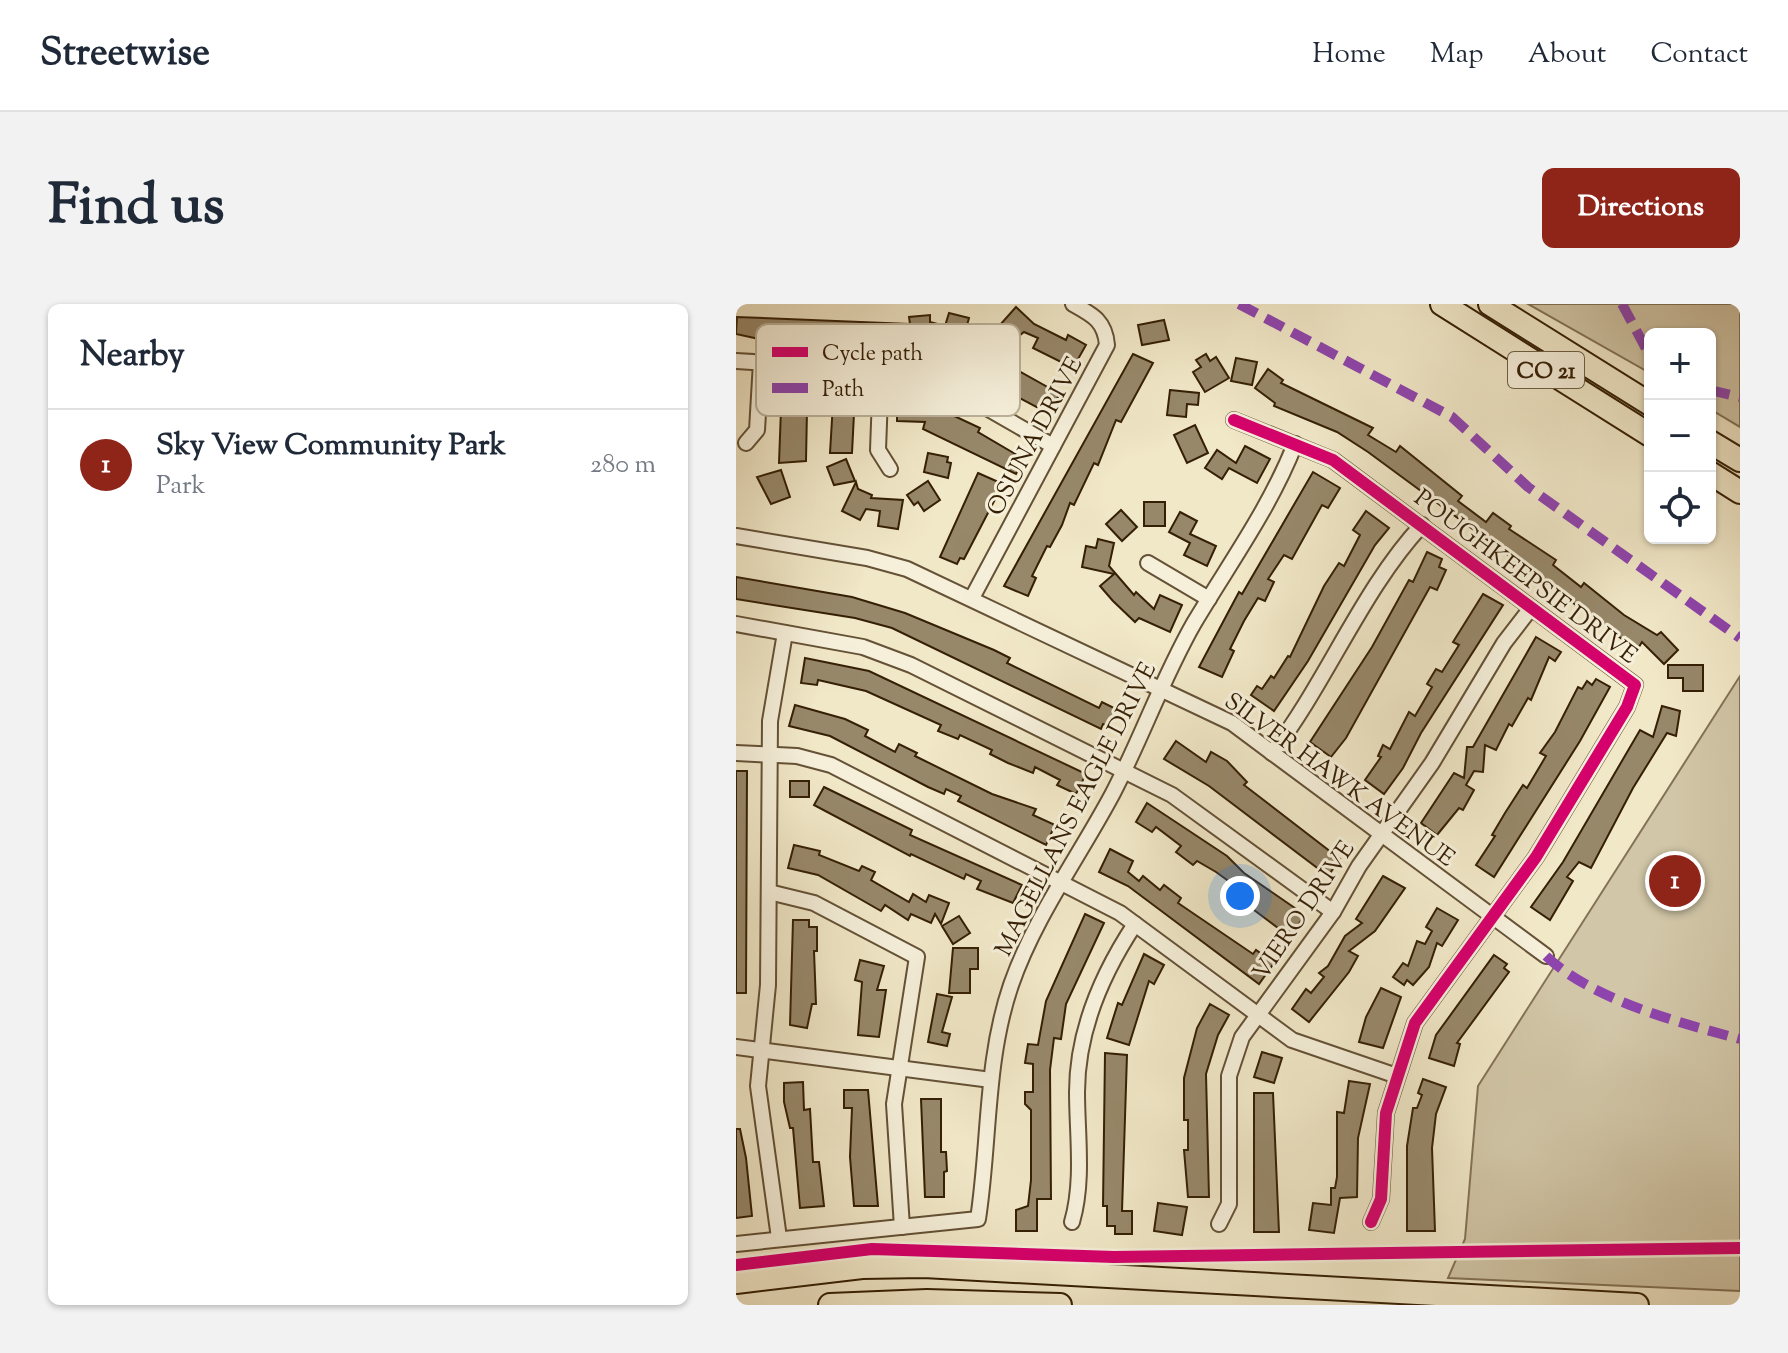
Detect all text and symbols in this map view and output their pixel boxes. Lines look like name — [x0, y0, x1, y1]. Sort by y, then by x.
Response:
text: Streetwise — [40, 28, 210, 82]
text: Home — [1312, 35, 1386, 75]
text: Map — [1430, 35, 1484, 75]
text: About — [1528, 35, 1606, 75]
text: Contact — [1650, 35, 1748, 75]
text: Find us — [48, 168, 224, 249]
button: Directions — [1542, 168, 1740, 248]
legend — [756, 324, 1020, 416]
map controls — [1644, 328, 1716, 544]
button: + — [1644, 328, 1716, 400]
text: Nearby — [80, 332, 185, 381]
text: Cycle path — [822, 339, 923, 371]
street label: OSUNA DRIVE — [980, 351, 1092, 523]
road number: CO 21 — [1508, 352, 1584, 388]
text: Path — [822, 375, 865, 407]
button: − — [1644, 400, 1716, 472]
text: Sky View Community Park — [156, 425, 506, 468]
text: 1 — [102, 447, 110, 484]
text: 280 m — [590, 447, 656, 484]
text: Park — [156, 468, 206, 505]
button: locate — [1644, 472, 1716, 544]
street label: POUGHKEEPSIE DRIVE — [1406, 482, 1644, 673]
street label: MAGELLANS EAGLE DRIVE — [988, 657, 1166, 963]
street label: SILVER HAWK AVENUE — [1217, 685, 1461, 876]
street label: VIERO DRIVE — [1245, 834, 1364, 988]
pin: 1 — [1649, 851, 1701, 911]
your location — [1220, 876, 1260, 916]

